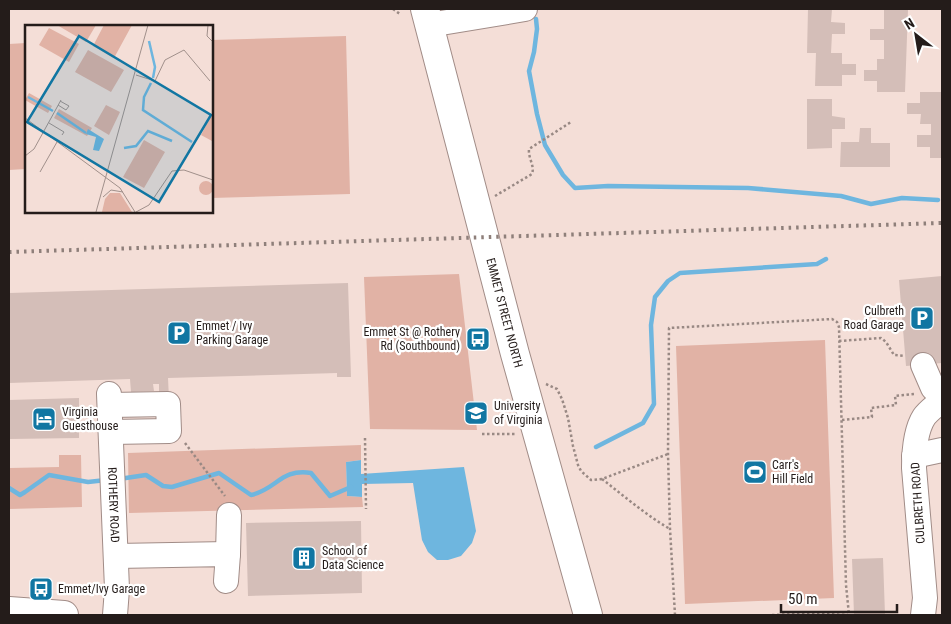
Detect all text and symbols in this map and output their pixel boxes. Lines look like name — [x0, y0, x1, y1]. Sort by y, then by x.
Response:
north arrow — [891, 10, 941, 60]
text: N — [902, 15, 917, 33]
inset map — [25, 25, 212, 212]
street label: EMMET STREET NORTH — [483, 256, 525, 369]
place label: Culbreth Road Garage — [844, 304, 904, 332]
parking icon: Culbreth Road Garage — [909, 305, 935, 331]
place label: Emmet / Ivy Parking Garage — [196, 319, 269, 347]
parking icon: Emmet / Ivy Parking Garage — [166, 320, 192, 346]
place label: Emmet St @ Rothery Rd (Southbound) — [363, 325, 460, 353]
bus stop icon: Emmet St @ Rothery Rd (Southbound) — [465, 326, 491, 352]
place label: University of Virginia — [494, 399, 543, 427]
school or university icon: University of Virginia — [463, 400, 489, 426]
place label: Virginia Guesthouse — [62, 405, 119, 433]
hotel icon: Virginia Guesthouse — [31, 406, 57, 432]
place label: Carr's Hill Field — [772, 458, 813, 486]
sports icon: Carr's Hill Field — [742, 459, 768, 485]
street label: CULBRETH ROAD — [908, 462, 928, 544]
street label: ROTHERY ROAD — [105, 467, 122, 543]
place label: School of Data Science — [322, 544, 384, 572]
building icon: School of Data Science — [291, 545, 317, 571]
bus stop icon: Emmet/Ivy Garage — [28, 576, 54, 602]
place label: Emmet/Ivy Garage — [58, 582, 145, 596]
scale bar — [781, 582, 897, 614]
text: 50 m — [788, 590, 818, 608]

